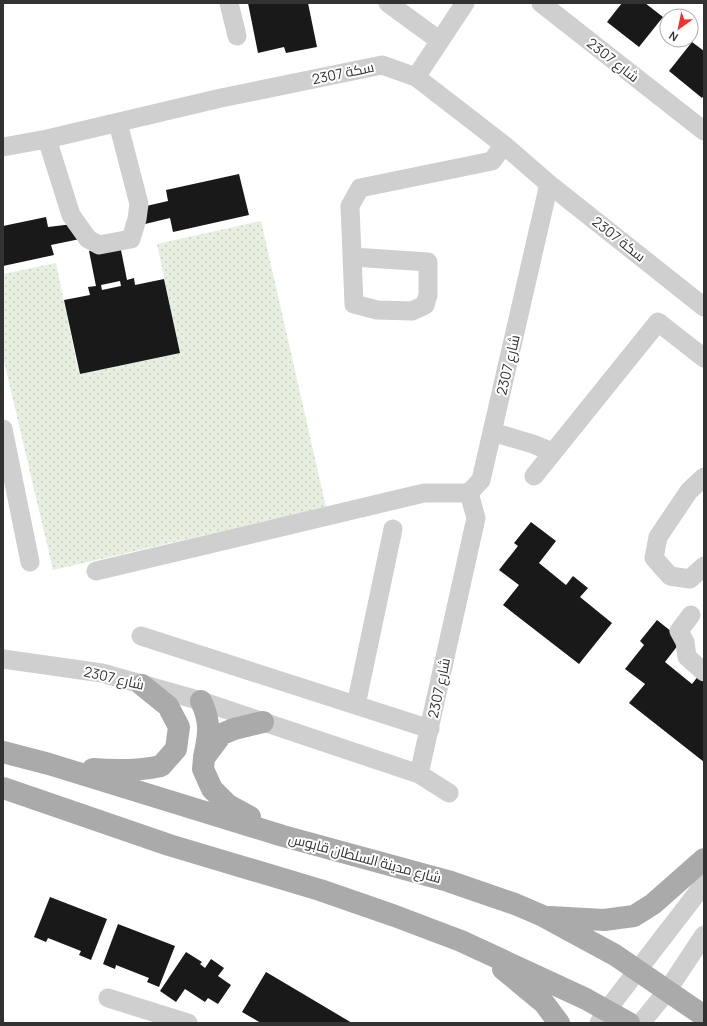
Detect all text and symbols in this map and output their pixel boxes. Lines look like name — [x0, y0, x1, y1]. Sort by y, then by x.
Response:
north arrow — [659, 8, 699, 48]
text: N — [666, 28, 681, 45]
street label: 2307 شارع — [583, 33, 643, 86]
street label: سكة 2307 — [310, 57, 376, 88]
street label: سكة 2307 — [589, 212, 650, 265]
street label: 2307 شارع — [491, 333, 524, 397]
street label: 2307 شارع — [423, 656, 454, 720]
street label: 2307 شارع — [82, 661, 146, 694]
street label: شارع مدينة السلطان قابوس — [287, 828, 444, 887]

